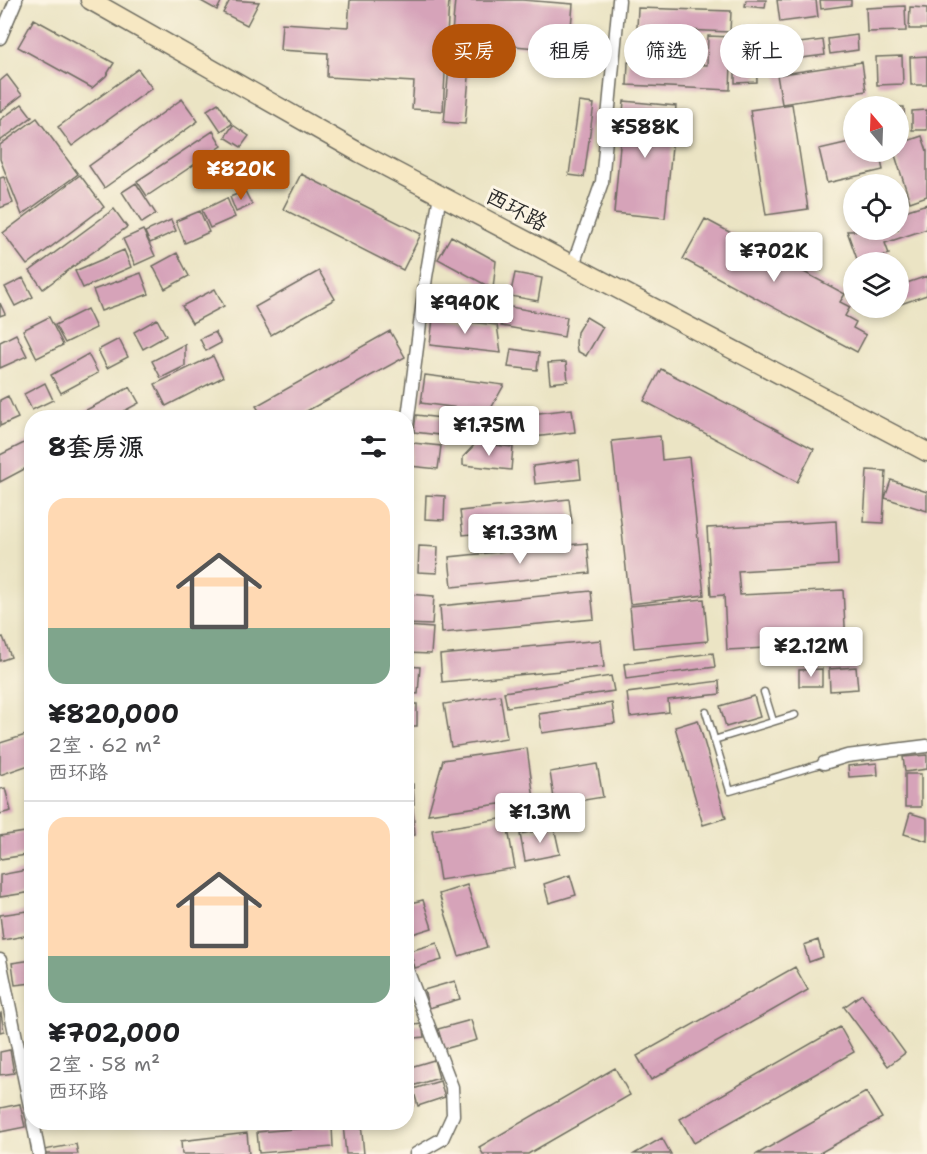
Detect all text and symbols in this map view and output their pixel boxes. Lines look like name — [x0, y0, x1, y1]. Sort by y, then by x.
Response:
chip: 买房 — [432, 24, 516, 78]
chip: 租房 — [528, 24, 612, 78]
chip: 筛选 — [624, 24, 708, 78]
chip: 新上 — [720, 24, 804, 78]
north arrow — [843, 96, 909, 162]
map controls — [843, 96, 909, 318]
pin: ¥588K — [603, 108, 687, 159]
text: ¥588K — [611, 114, 679, 140]
pin: ¥820K — [199, 150, 283, 201]
text: ¥820K — [207, 156, 275, 182]
button: locate — [843, 174, 909, 240]
street label: 西环路 — [481, 181, 553, 238]
pin: ¥702K — [732, 232, 816, 283]
text: ¥702K — [740, 238, 808, 264]
button: layers — [843, 252, 909, 318]
pin: ¥940K — [423, 284, 507, 335]
text: ¥940K — [430, 290, 500, 316]
pin: ¥1.75M — [440, 406, 538, 457]
text: ¥1.75M — [453, 412, 525, 438]
text: 8套房源 — [48, 429, 144, 464]
icon: filters — [357, 430, 390, 463]
pin: ¥1.33M — [471, 514, 569, 565]
text: ¥1.33M — [482, 520, 558, 546]
icon: home — [165, 537, 273, 645]
pin: ¥2.12M — [762, 627, 860, 678]
text: ¥2.12M — [774, 633, 848, 659]
text: ¥820,000 — [48, 696, 179, 731]
text: 2室 · 62 m² — [48, 732, 161, 758]
text: 西环路 — [48, 759, 108, 785]
pin: ¥1.3M — [498, 793, 582, 844]
text: ¥1.3M — [509, 799, 571, 825]
icon: home — [165, 856, 273, 964]
text: ¥702,000 — [48, 1015, 180, 1050]
text: 2室 · 58 m² — [48, 1051, 160, 1077]
text: 西环路 — [48, 1078, 108, 1104]

